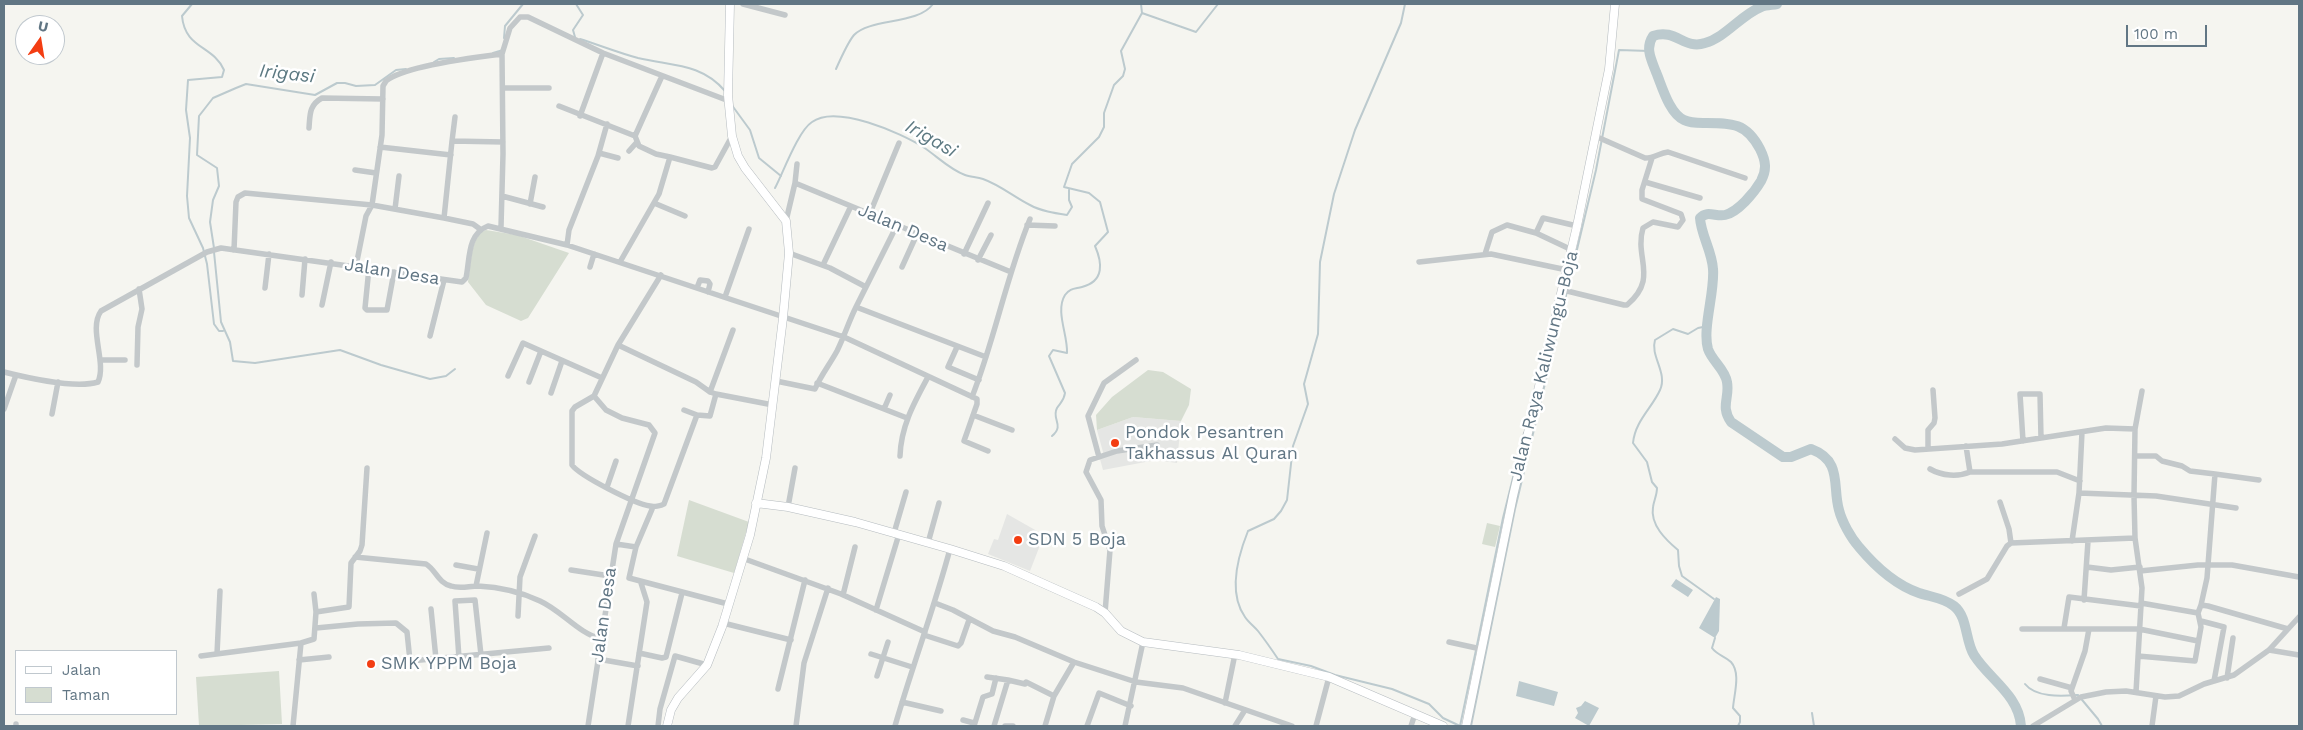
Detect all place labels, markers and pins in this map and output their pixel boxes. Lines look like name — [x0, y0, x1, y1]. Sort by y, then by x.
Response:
place label: Pondok Pesantren Takhassus Al Quran — [1125, 422, 1298, 464]
marker: Pondok Pesantren Takhassus Al Quran — [1109, 437, 1121, 449]
place label: SDN 5 Boja — [1028, 529, 1126, 551]
marker: SDN 5 Boja — [1012, 534, 1024, 546]
place label: SMK YPPM Boja — [381, 653, 517, 675]
marker: SMK YPPM Boja — [365, 658, 377, 670]

